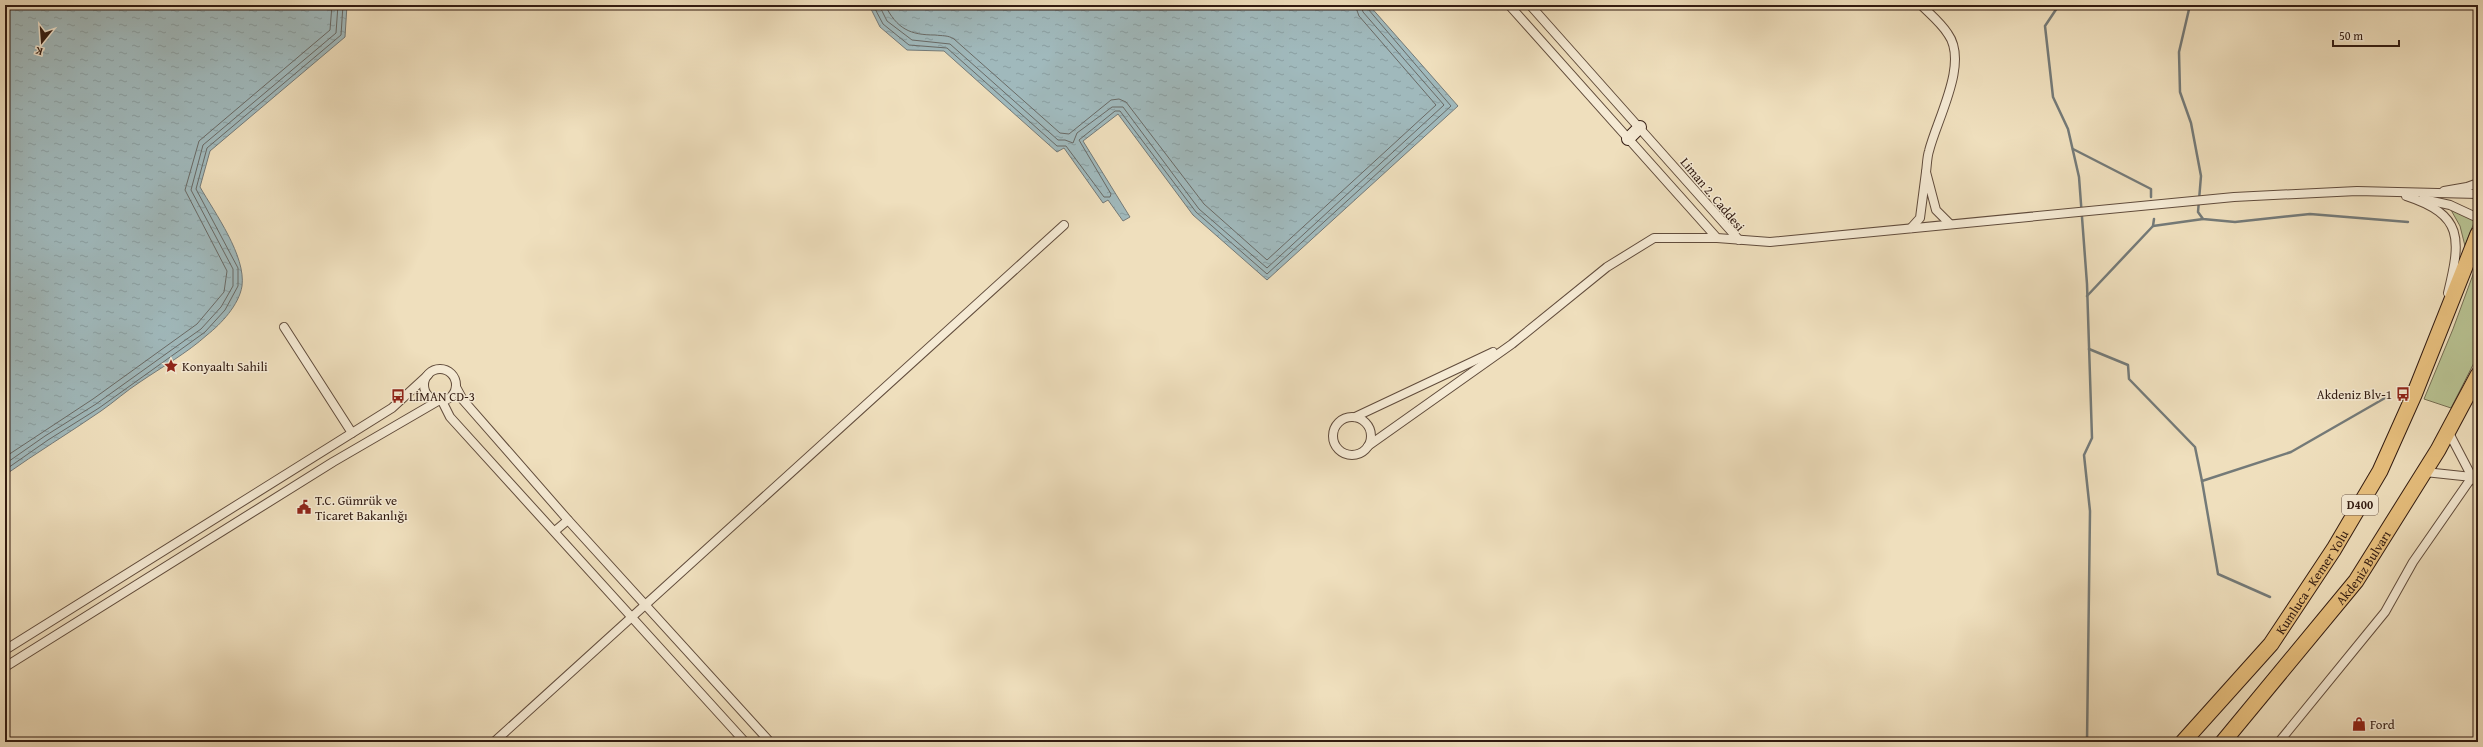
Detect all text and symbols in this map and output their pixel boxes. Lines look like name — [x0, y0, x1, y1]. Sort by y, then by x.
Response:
north arrow — [22, 22, 62, 62]
scale bar — [2333, 22, 2399, 48]
text: 50 m — [2339, 27, 2363, 44]
text: K — [33, 43, 45, 60]
street label: Liman 2. Caddesi — [1676, 153, 1749, 236]
place label: Konyaaltı Sahili — [182, 357, 268, 376]
place icon: Konyaaltı Sahili — [163, 358, 179, 374]
place label: Akdeniz Blv-1 — [2317, 385, 2392, 404]
bus stop icon: Akdeniz Blv-1 — [2395, 386, 2411, 402]
place label: LİMAN CD-3 — [409, 387, 475, 406]
bus stop icon: LİMAN CD-3 — [390, 388, 406, 404]
place label: T.C. Gümrük ve Ticaret Bakanlığı — [315, 491, 408, 525]
road number: D400 — [2342, 495, 2378, 515]
public building icon: T.C. Gümrük ve Ticaret Bakanlığı — [296, 499, 312, 515]
street label: Kumluca - Kemer Yolu — [2271, 526, 2353, 638]
street label: Akdeniz Bulvarı — [2331, 526, 2396, 609]
place label: Ford — [2370, 715, 2395, 734]
shop icon: Ford — [2351, 716, 2367, 732]

